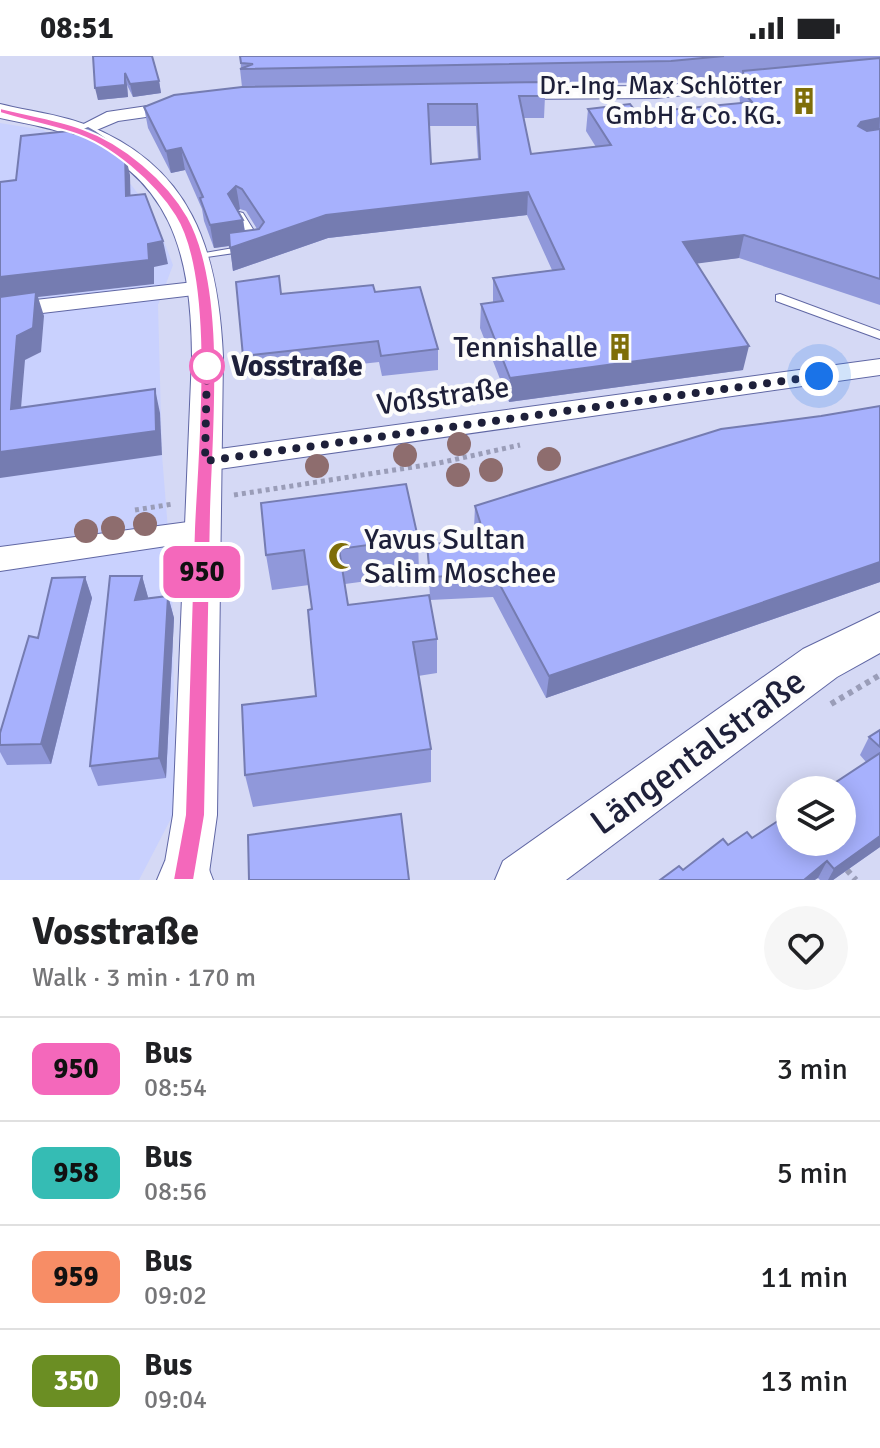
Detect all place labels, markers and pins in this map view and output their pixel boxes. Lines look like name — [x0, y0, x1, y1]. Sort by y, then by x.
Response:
place label: Dr.-Ing. Max Schlötter GmbH & Co. KG. — [539, 70, 782, 132]
building icon: Dr.-Ing. Max Schlötter GmbH & Co. KG. — [789, 86, 819, 116]
place label: Tennishalle — [453, 329, 598, 366]
building icon: Tennishalle — [605, 332, 635, 362]
place label: Vosstraße — [231, 348, 363, 385]
marker: Vosstraße — [190, 349, 224, 383]
place label: Yavus Sultan Salim Moschee — [364, 521, 557, 592]
mosque icon: Yavus Sultan Salim Moschee — [327, 541, 357, 571]

